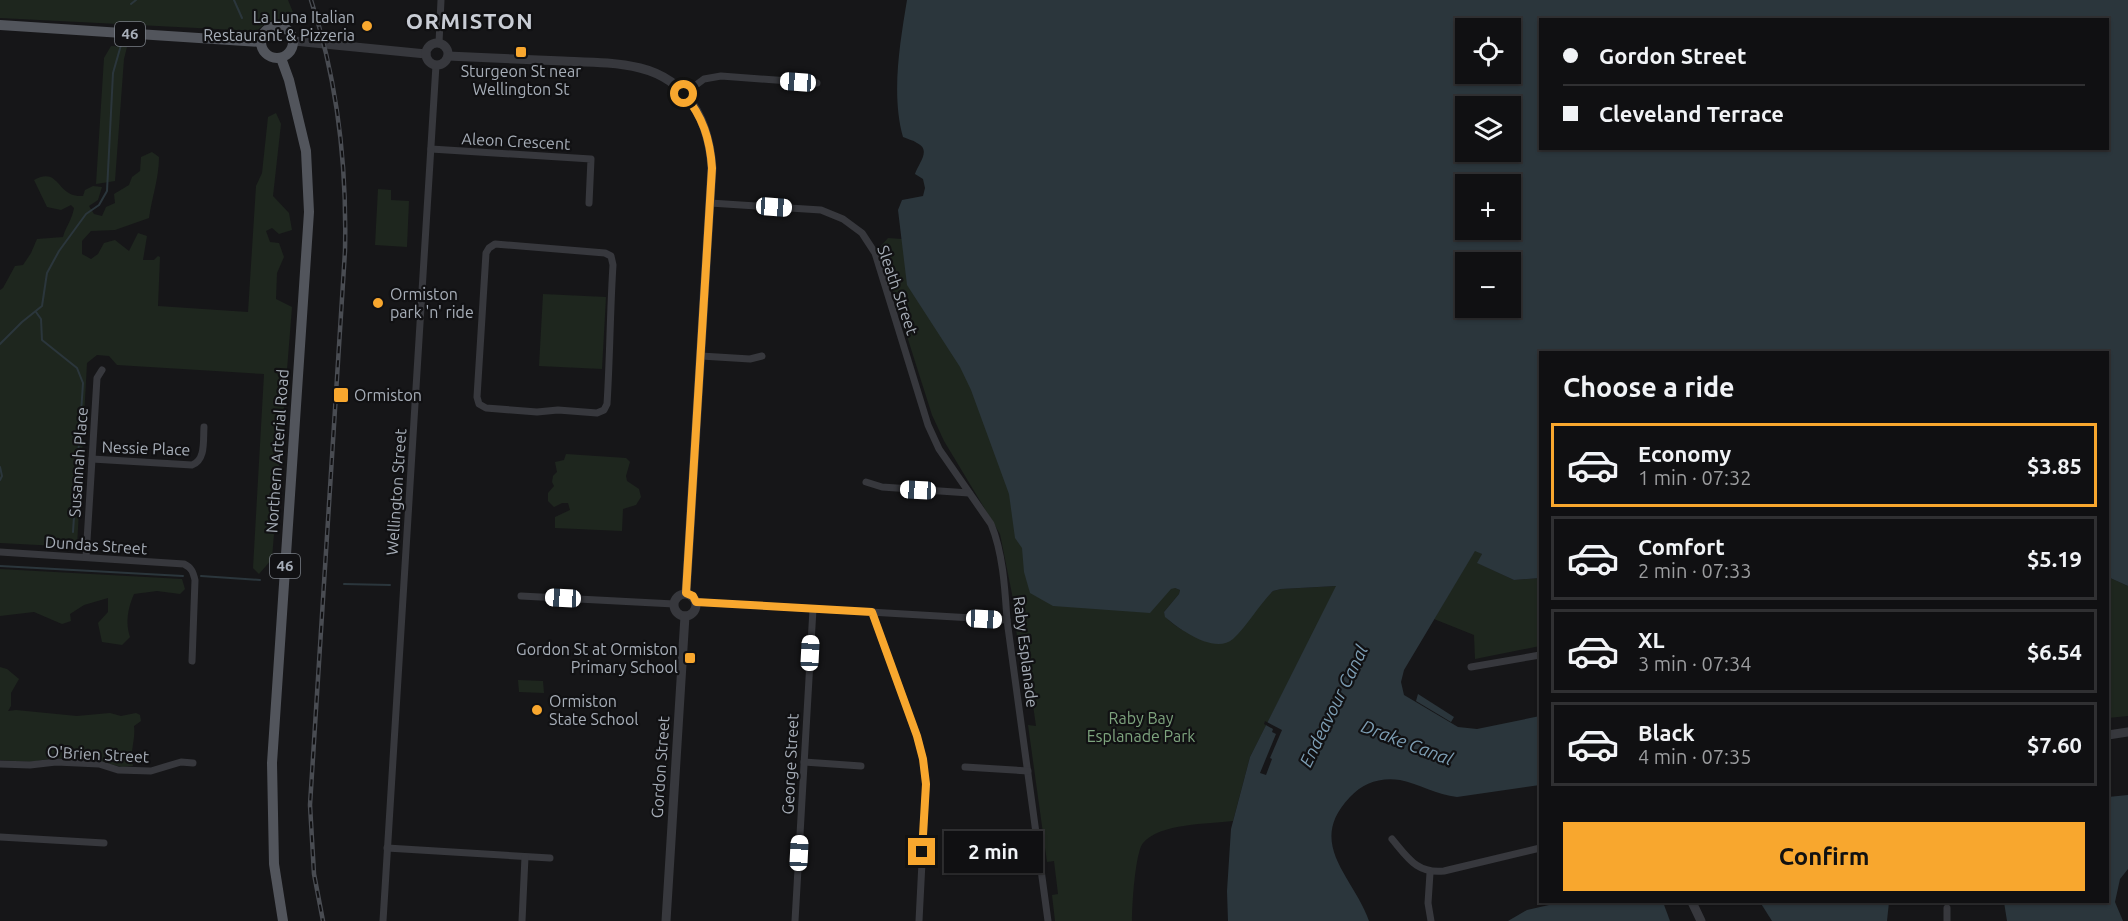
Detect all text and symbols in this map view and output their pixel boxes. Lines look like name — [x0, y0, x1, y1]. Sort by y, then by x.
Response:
place label: La Luna Italian Restaurant & Pizzeria — [203, 8, 355, 44]
district label: ORMISTON — [406, 8, 534, 33]
map controls — [1455, 18, 1521, 318]
button: locate — [1455, 18, 1521, 84]
marker: La Luna Italian Restaurant & Pizzeria — [360, 19, 374, 33]
road number: 46 — [115, 22, 145, 46]
text: Gordon Street — [1599, 43, 1747, 68]
marker: Sturgeon St near Wellington St — [514, 45, 528, 59]
place label: Sturgeon St near Wellington St — [461, 62, 581, 98]
car — [779, 72, 817, 92]
route start — [670, 80, 697, 107]
button: layers — [1455, 96, 1521, 162]
text: Cleveland Terrace — [1599, 101, 1784, 126]
street label: Aleon Crescent — [461, 129, 572, 153]
button: + — [1455, 174, 1521, 240]
car — [755, 197, 793, 217]
street label: Sleath Street — [874, 243, 922, 338]
button: − — [1455, 252, 1521, 318]
place label: Ormiston park 'n' ride — [390, 285, 474, 321]
marker: Ormiston park 'n' ride — [371, 296, 385, 310]
street label: Northern Arterial Road — [262, 368, 292, 534]
text: Choose a ride — [1563, 372, 1735, 402]
marker: Ormiston — [332, 386, 350, 404]
place label: Ormiston — [354, 386, 422, 404]
street label: Susannah Place — [65, 406, 91, 518]
street label: Wellington Street — [383, 427, 409, 556]
street label: Nessie Place — [101, 437, 191, 459]
icon: car — [1566, 438, 1620, 492]
text: Economy — [1638, 441, 1731, 466]
text: $3.85 — [2027, 453, 2082, 478]
text: 1 min · 07:32 — [1638, 466, 1752, 489]
car — [900, 480, 936, 500]
icon: car — [1566, 531, 1620, 585]
street label: Dundas Street — [44, 532, 148, 558]
text: Comfort — [1638, 534, 1725, 559]
text: $5.19 — [2027, 546, 2082, 571]
road number: 46 — [270, 554, 300, 578]
text: 2 min · 07:33 — [1638, 559, 1752, 582]
car — [545, 588, 581, 608]
street label: Raby Esplanade — [1010, 595, 1042, 709]
car — [966, 609, 1002, 629]
icon: car — [1566, 624, 1620, 678]
text: XL — [1638, 627, 1665, 652]
car — [800, 635, 820, 671]
text: $6.54 — [2027, 639, 2082, 664]
place label: Gordon St at Ormiston Primary School — [516, 640, 678, 676]
water label: Endeavour Canal — [1295, 641, 1371, 770]
marker: Gordon St at Ormiston Primary School — [683, 651, 697, 665]
text: 3 min · 07:34 — [1638, 652, 1752, 675]
place label: Ormiston State School — [549, 692, 639, 728]
marker: Ormiston State School — [530, 703, 544, 717]
park label: Raby Bay Esplanade Park — [1087, 709, 1195, 745]
street label: George Street — [778, 712, 802, 815]
street label: Gordon Street — [647, 715, 673, 819]
water label: Drake Canal — [1359, 715, 1456, 769]
icon: car — [1566, 717, 1620, 771]
text: Black — [1638, 720, 1695, 745]
text: $7.60 — [2027, 732, 2082, 757]
street label: O'Brien Street — [46, 742, 150, 766]
text: 4 min · 07:35 — [1638, 745, 1752, 768]
button: Confirm — [1563, 822, 2085, 891]
callout: 2 min — [943, 831, 1042, 873]
car — [789, 835, 809, 871]
route end — [908, 838, 935, 865]
text: 2 min — [968, 840, 1019, 863]

